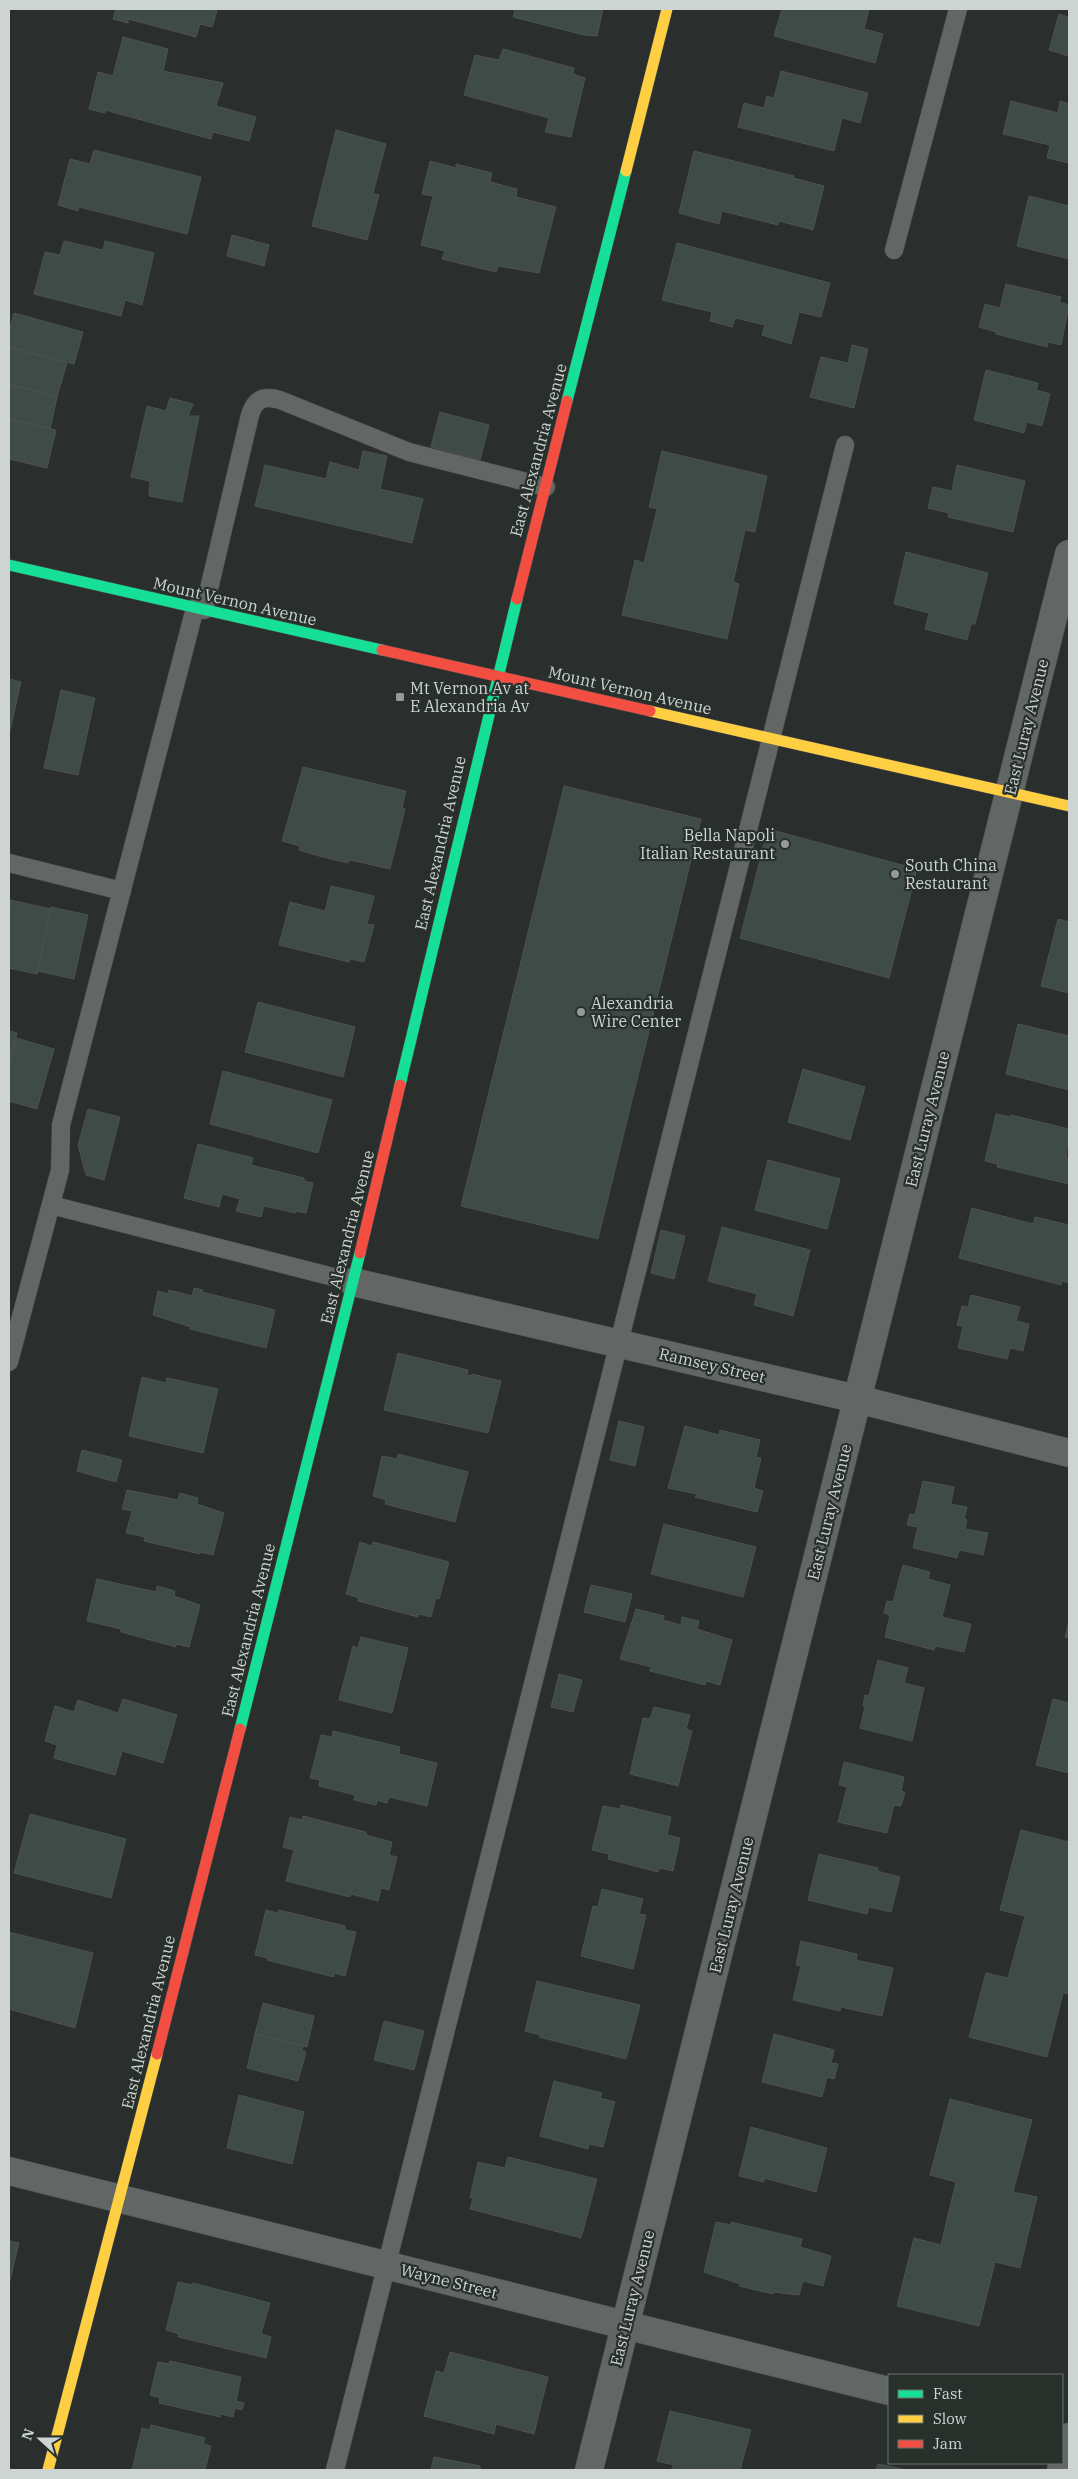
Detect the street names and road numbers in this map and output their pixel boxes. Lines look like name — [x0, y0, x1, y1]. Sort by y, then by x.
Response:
street label: East Alexandria Avenue — [505, 361, 571, 539]
street label: Mount Vernon Avenue — [151, 572, 319, 630]
street label: East Luray Avenue — [999, 657, 1053, 797]
street label: Mount Vernon Avenue — [546, 661, 714, 719]
street label: East Alexandria Avenue — [410, 754, 470, 932]
street label: East Luray Avenue — [900, 1049, 954, 1189]
street label: East Alexandria Avenue — [316, 1148, 378, 1326]
street label: Ramsey Street — [657, 1343, 767, 1387]
street label: East Luray Avenue — [802, 1442, 856, 1582]
street label: East Alexandria Avenue — [217, 1541, 279, 1719]
street label: East Luray Avenue — [704, 1835, 758, 1975]
street label: East Alexandria Avenue — [117, 1933, 179, 2111]
street label: East Luray Avenue — [605, 2228, 659, 2368]
street label: Wayne Street — [398, 2259, 500, 2303]

